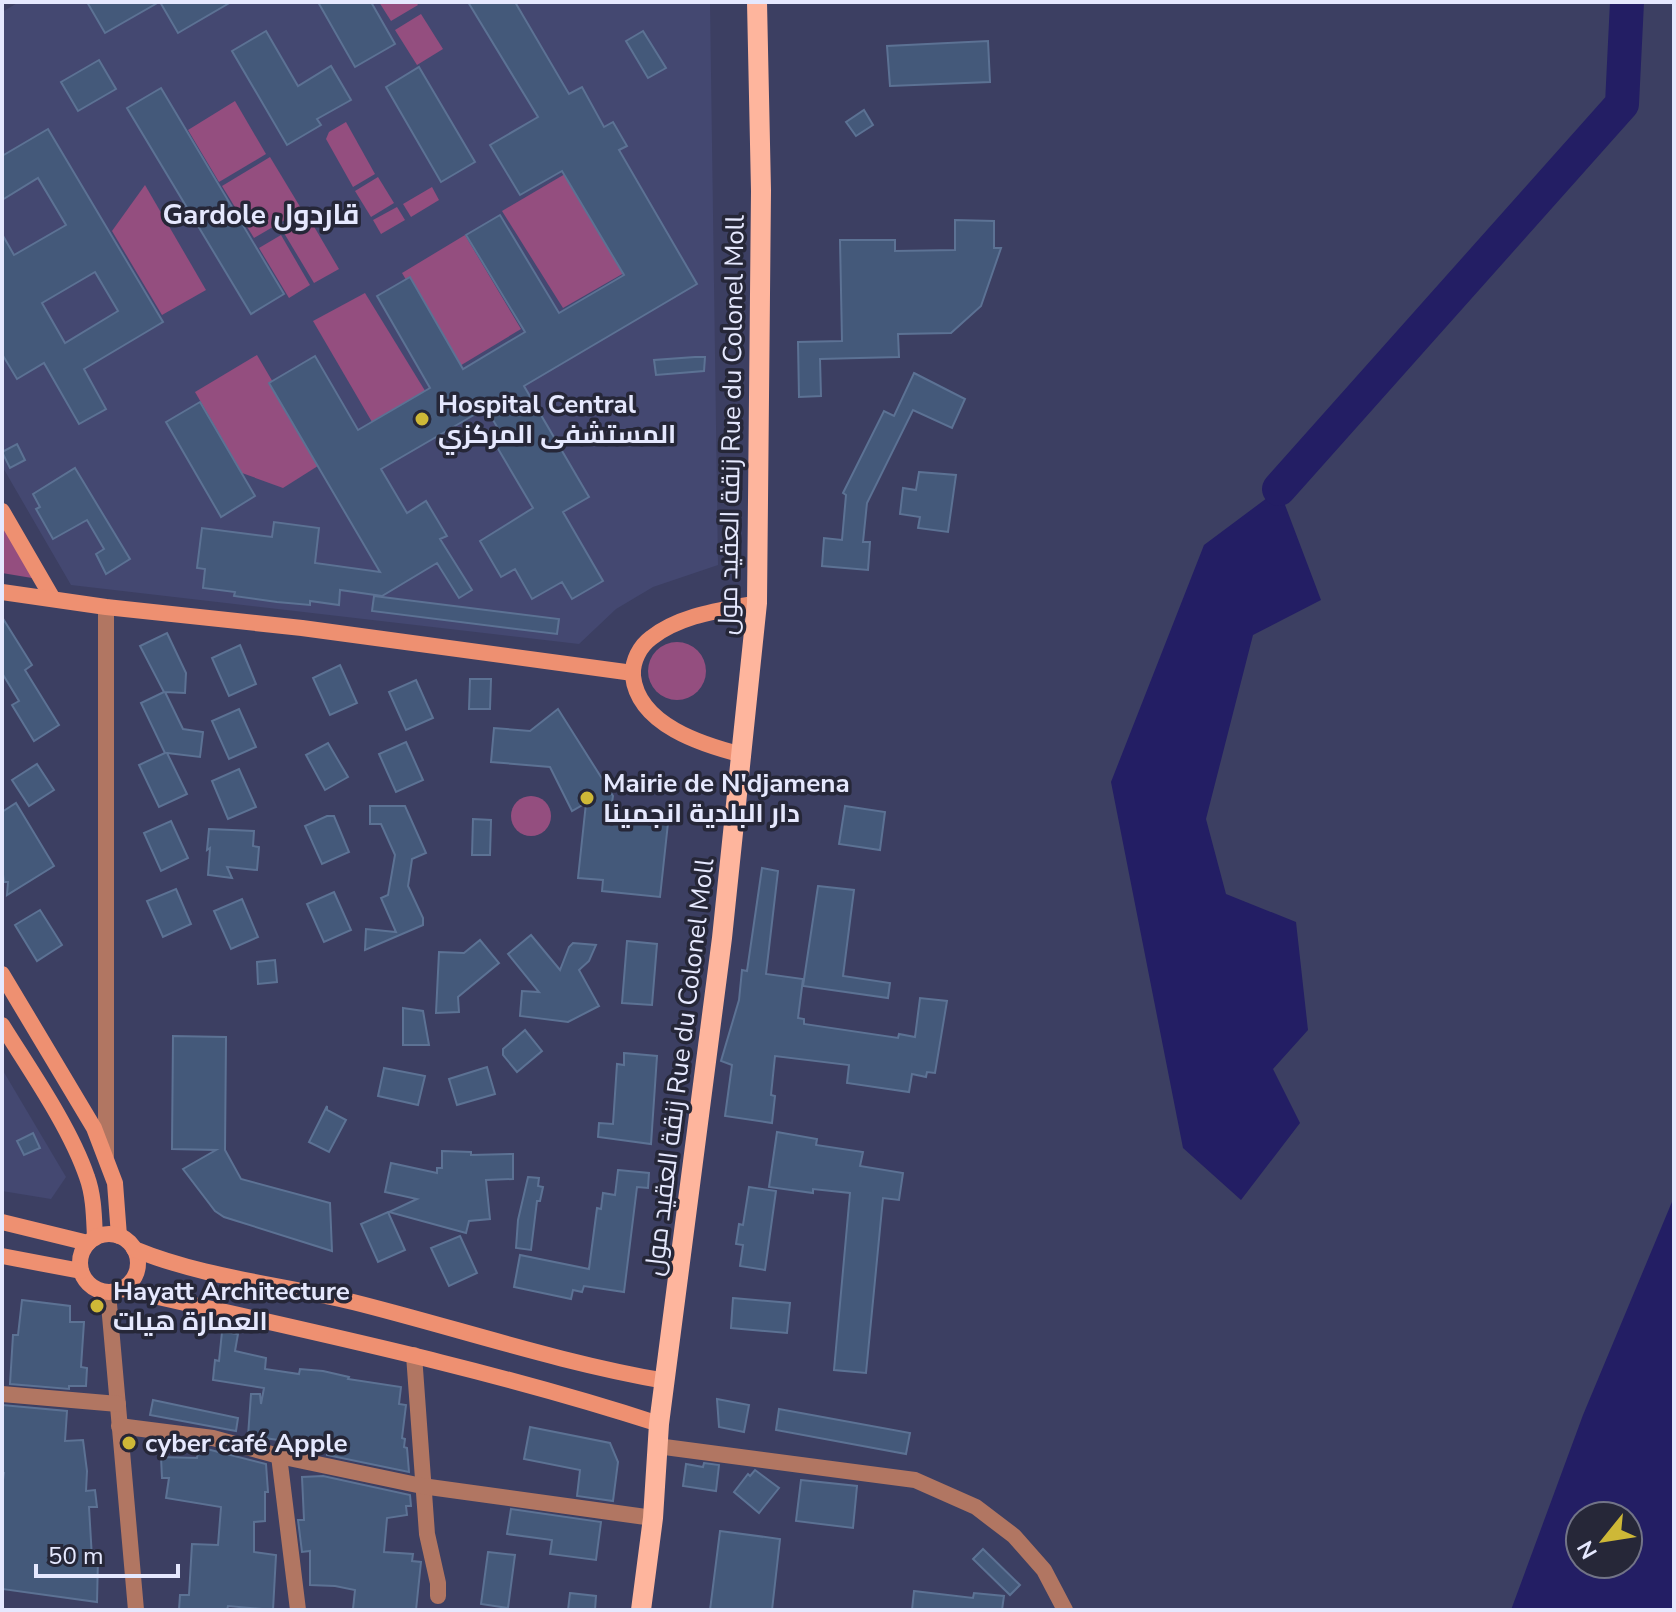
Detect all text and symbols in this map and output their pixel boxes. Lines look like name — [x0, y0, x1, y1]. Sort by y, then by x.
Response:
district label: Gardole قاردول — [162, 196, 360, 234]
street label: زنقة العقيد مول Rue du Colonel Moll — [710, 214, 753, 635]
place label: Hospital Central المستشفى المركزي — [438, 387, 676, 455]
marker: Hospital Central المستشفى المركزي — [413, 410, 431, 428]
place label: Mairie de N'djamena دار البلدية انجمينا — [603, 766, 850, 831]
marker: Mairie de N'djamena دار البلدية انجمينا — [578, 789, 596, 807]
street label: زنقة العقيد مول Rue du Colonel Moll — [637, 856, 723, 1278]
place label: Hayatt Architecture العمارة هيات — [113, 1274, 350, 1339]
marker: Hayatt Architecture العمارة هيات — [88, 1297, 106, 1315]
place label: cyber café Apple — [145, 1426, 348, 1461]
marker: cyber café Apple — [120, 1434, 138, 1452]
north arrow — [1564, 1500, 1644, 1580]
scale bar — [36, 1528, 178, 1578]
text: N — [1570, 1535, 1605, 1564]
text: 50 m — [48, 1540, 104, 1572]

